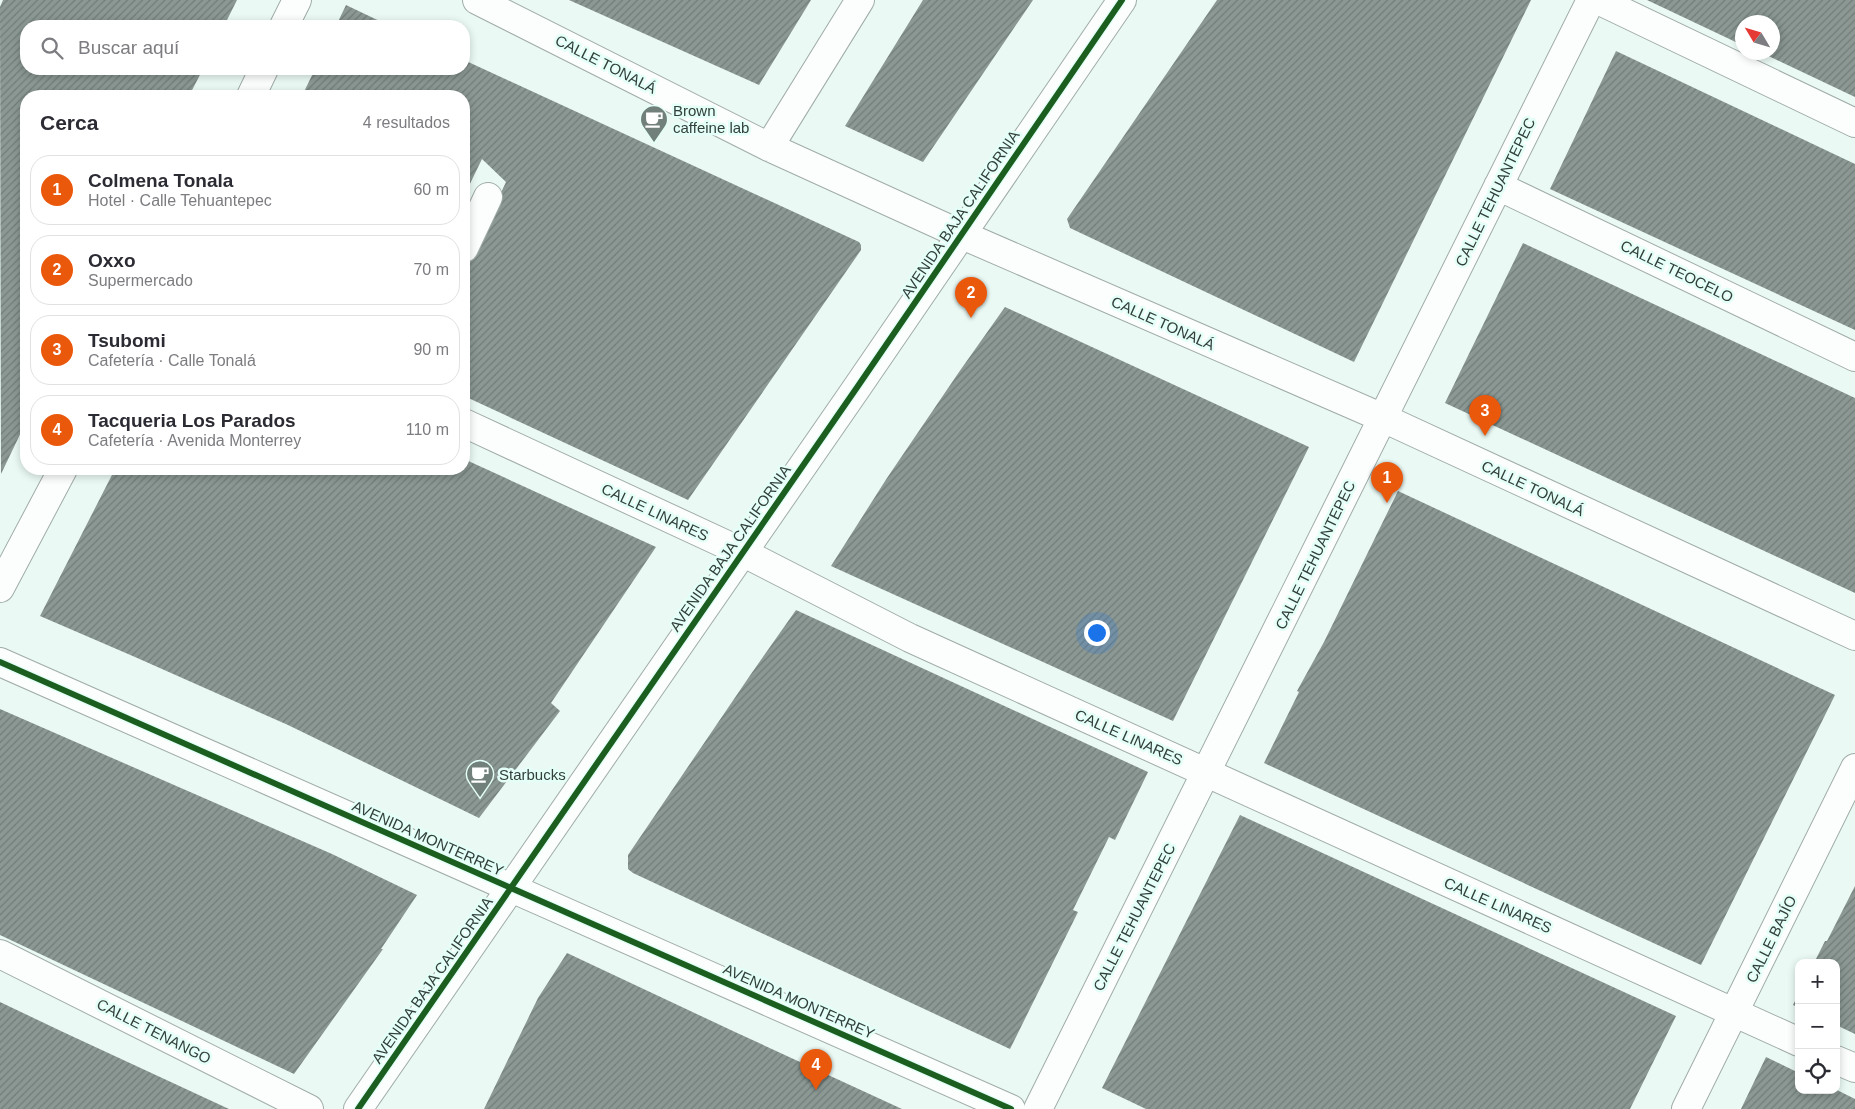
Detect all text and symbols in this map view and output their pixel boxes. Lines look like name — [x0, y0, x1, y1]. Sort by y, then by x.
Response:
north arrow — [1735, 15, 1780, 60]
search box — [20, 20, 470, 75]
street label: CALLE TONALÁ — [553, 31, 659, 97]
icon: search — [38, 34, 66, 62]
text: Buscar aquí — [78, 37, 179, 58]
place label: Brown caffeine lab — [673, 102, 749, 136]
cafe icon: Brown caffeine lab — [639, 104, 669, 143]
text: Cerca — [40, 111, 98, 134]
text: 4 resultados — [363, 114, 450, 131]
street label: CALLE TEHUANTEPEC — [1452, 115, 1538, 269]
street label: AVENIDA BAJA CALIFORNIA — [897, 127, 1023, 301]
text: Colmena Tonala — [88, 170, 233, 191]
text: 1 — [53, 181, 61, 198]
text: 60 m — [413, 181, 449, 198]
text: Hotel · Calle Tehuantepec — [88, 192, 272, 209]
street label: CALLE TEOCELO — [1618, 236, 1736, 306]
text: Oxxo — [88, 250, 136, 271]
text: 2 — [53, 261, 61, 278]
text: 70 m — [413, 261, 449, 278]
text: Supermercado — [88, 272, 193, 289]
pin: 2 — [955, 277, 987, 318]
street label: CALLE TONALÁ — [1109, 293, 1217, 353]
text: Tsubomi — [88, 330, 166, 351]
text: 3 — [53, 341, 61, 358]
text: 90 m — [413, 341, 449, 358]
text: Cafetería · Calle Tonalá — [88, 352, 256, 369]
pin: 3 — [1469, 395, 1501, 436]
text: Tacqueria Los Parados — [88, 410, 296, 431]
text: 4 — [53, 421, 61, 438]
text: 110 m — [406, 421, 449, 438]
text: Cafetería · Avenida Monterrey — [88, 432, 301, 449]
street label: CALLE TONALÁ — [1479, 457, 1587, 519]
street label: AVENIDA BAJA CALIFORNIA — [666, 462, 794, 634]
pin: 1 — [1371, 462, 1403, 503]
street label: CALLE TEHUANTEPEC — [1272, 478, 1358, 632]
street label: CALLE LINARES — [599, 480, 711, 544]
your location — [1084, 620, 1110, 646]
street label: CALLE LINARES — [1073, 706, 1185, 768]
cafe icon: Starbucks — [465, 759, 495, 798]
place label: Starbucks — [499, 766, 566, 783]
street label: AVENIDA MONTERREY — [350, 797, 506, 879]
street label: CALLE TEHUANTEPEC — [1089, 840, 1179, 994]
street label: CALLE LINARES — [1442, 874, 1554, 936]
street label: CALLE BAJÍO — [1743, 893, 1799, 985]
street label: AVENIDA BAJA CALIFORNIA — [368, 894, 496, 1066]
map controls — [1795, 959, 1840, 1094]
button: + — [1795, 959, 1840, 1004]
street label: AVENIDA MONTERREY — [721, 960, 877, 1042]
street label: CALLE TENANGO — [94, 995, 214, 1067]
button: − — [1795, 1004, 1840, 1049]
pin: 4 — [800, 1049, 832, 1090]
button: locate — [1795, 1049, 1840, 1094]

